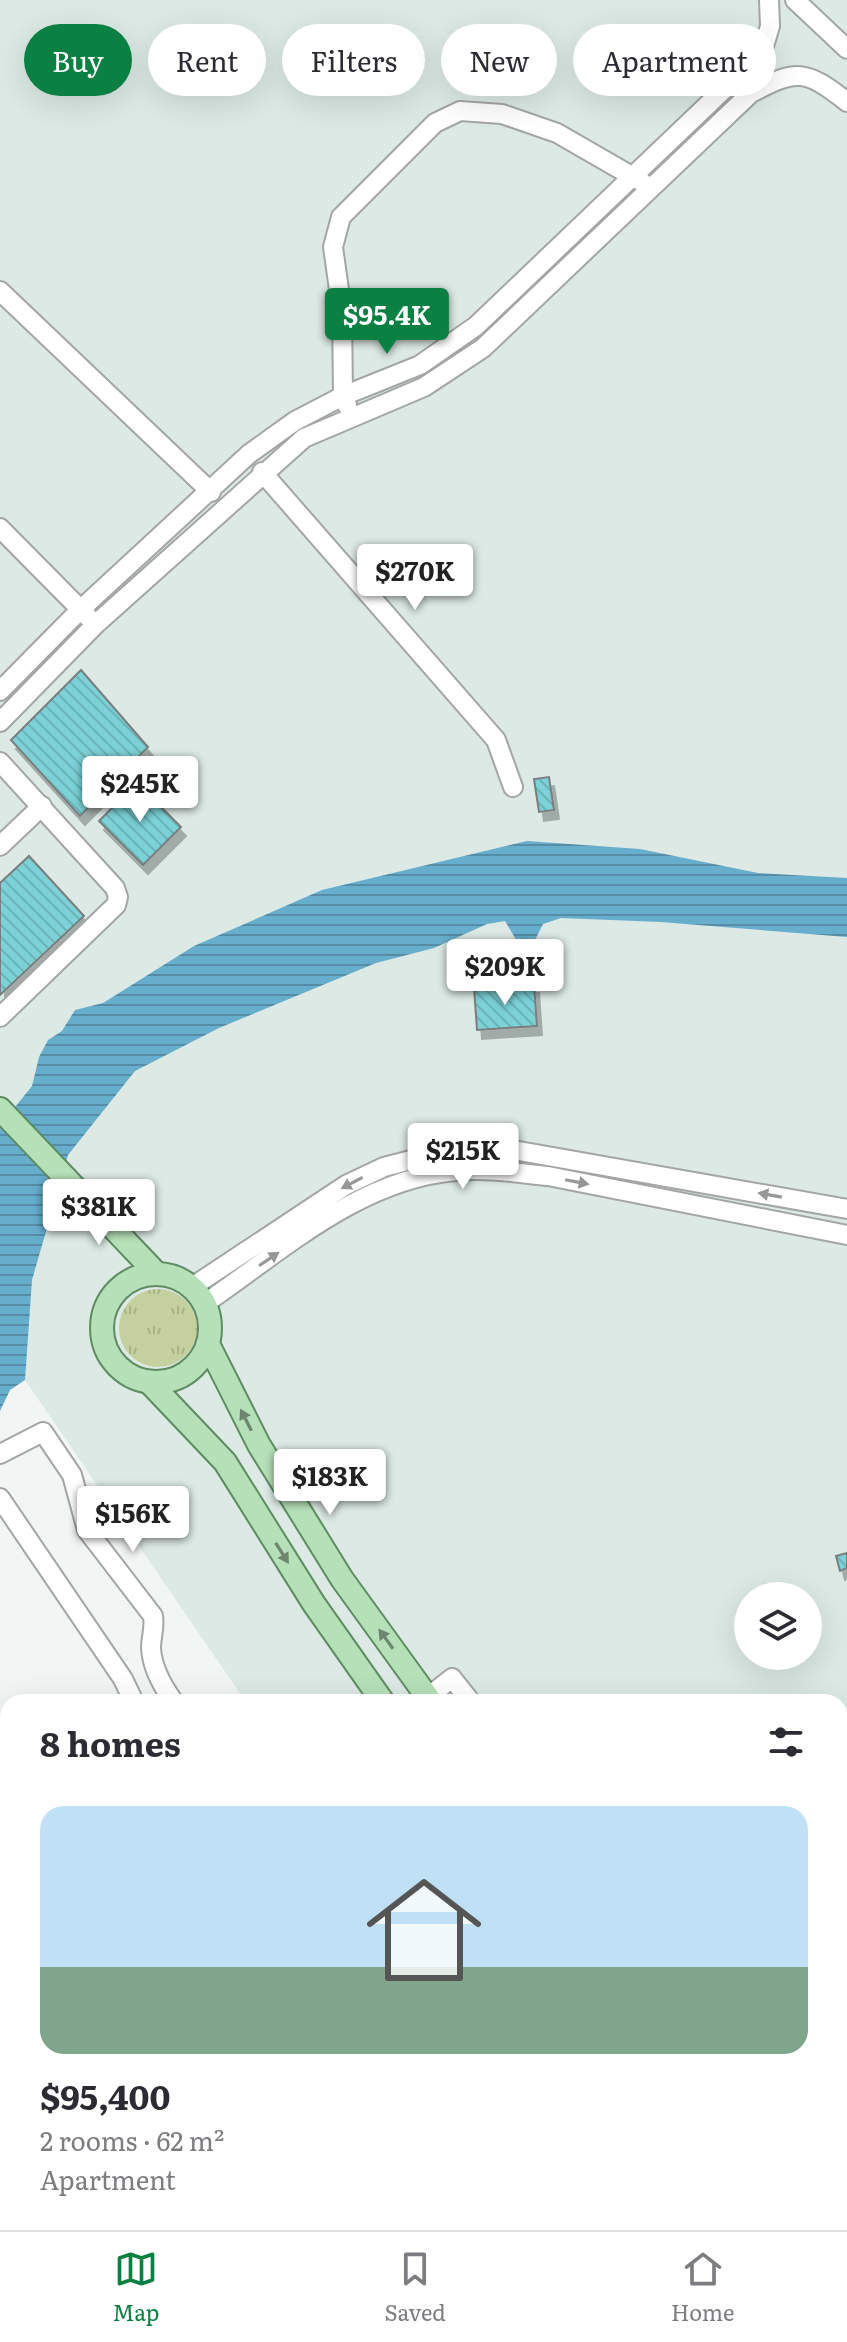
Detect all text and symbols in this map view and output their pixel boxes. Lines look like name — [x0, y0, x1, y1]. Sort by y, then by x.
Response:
chip: Buy — [24, 24, 132, 96]
chip: Rent — [148, 24, 266, 96]
chip: Filters — [282, 24, 425, 96]
chip: New — [441, 24, 557, 96]
chip: Apartment — [573, 24, 776, 96]
pin: $95.4K — [322, 288, 452, 356]
text: $95.4K — [343, 294, 431, 333]
pin: $270K — [359, 544, 471, 612]
text: $270K — [375, 550, 455, 589]
pin: $245K — [84, 756, 196, 824]
text: $245K — [100, 762, 180, 801]
pin: $209K — [449, 939, 561, 1007]
text: $209K — [465, 945, 545, 984]
pin: $215K — [407, 1123, 519, 1191]
text: $215K — [426, 1129, 500, 1168]
one-way arrow — [341, 1175, 363, 1189]
one-way arrow — [565, 1176, 590, 1189]
pin: $381K — [43, 1179, 155, 1247]
text: $381K — [61, 1185, 137, 1224]
one-way arrow — [757, 1189, 782, 1201]
one-way arrow — [258, 1252, 279, 1267]
one-way arrow — [239, 1408, 253, 1431]
pin: $183K — [274, 1449, 386, 1517]
text: $183K — [292, 1455, 368, 1494]
pin: $156K — [77, 1486, 189, 1554]
text: $156K — [95, 1492, 171, 1531]
one-way arrow — [275, 1542, 289, 1564]
map controls — [734, 1582, 822, 1670]
button: layers — [734, 1582, 822, 1670]
one-way arrow — [378, 1629, 394, 1649]
text: 8 homes — [40, 1717, 181, 1767]
icon: filters — [764, 1720, 808, 1764]
icon: home — [352, 1858, 496, 2002]
text: $95,400 — [40, 2070, 171, 2120]
text: 2 rooms · 62 m² — [40, 2120, 224, 2159]
text: Apartment — [40, 2159, 176, 2198]
tab: Map — [113, 2247, 159, 2328]
tab: Saved — [385, 2247, 446, 2328]
tab: Home — [671, 2247, 734, 2328]

